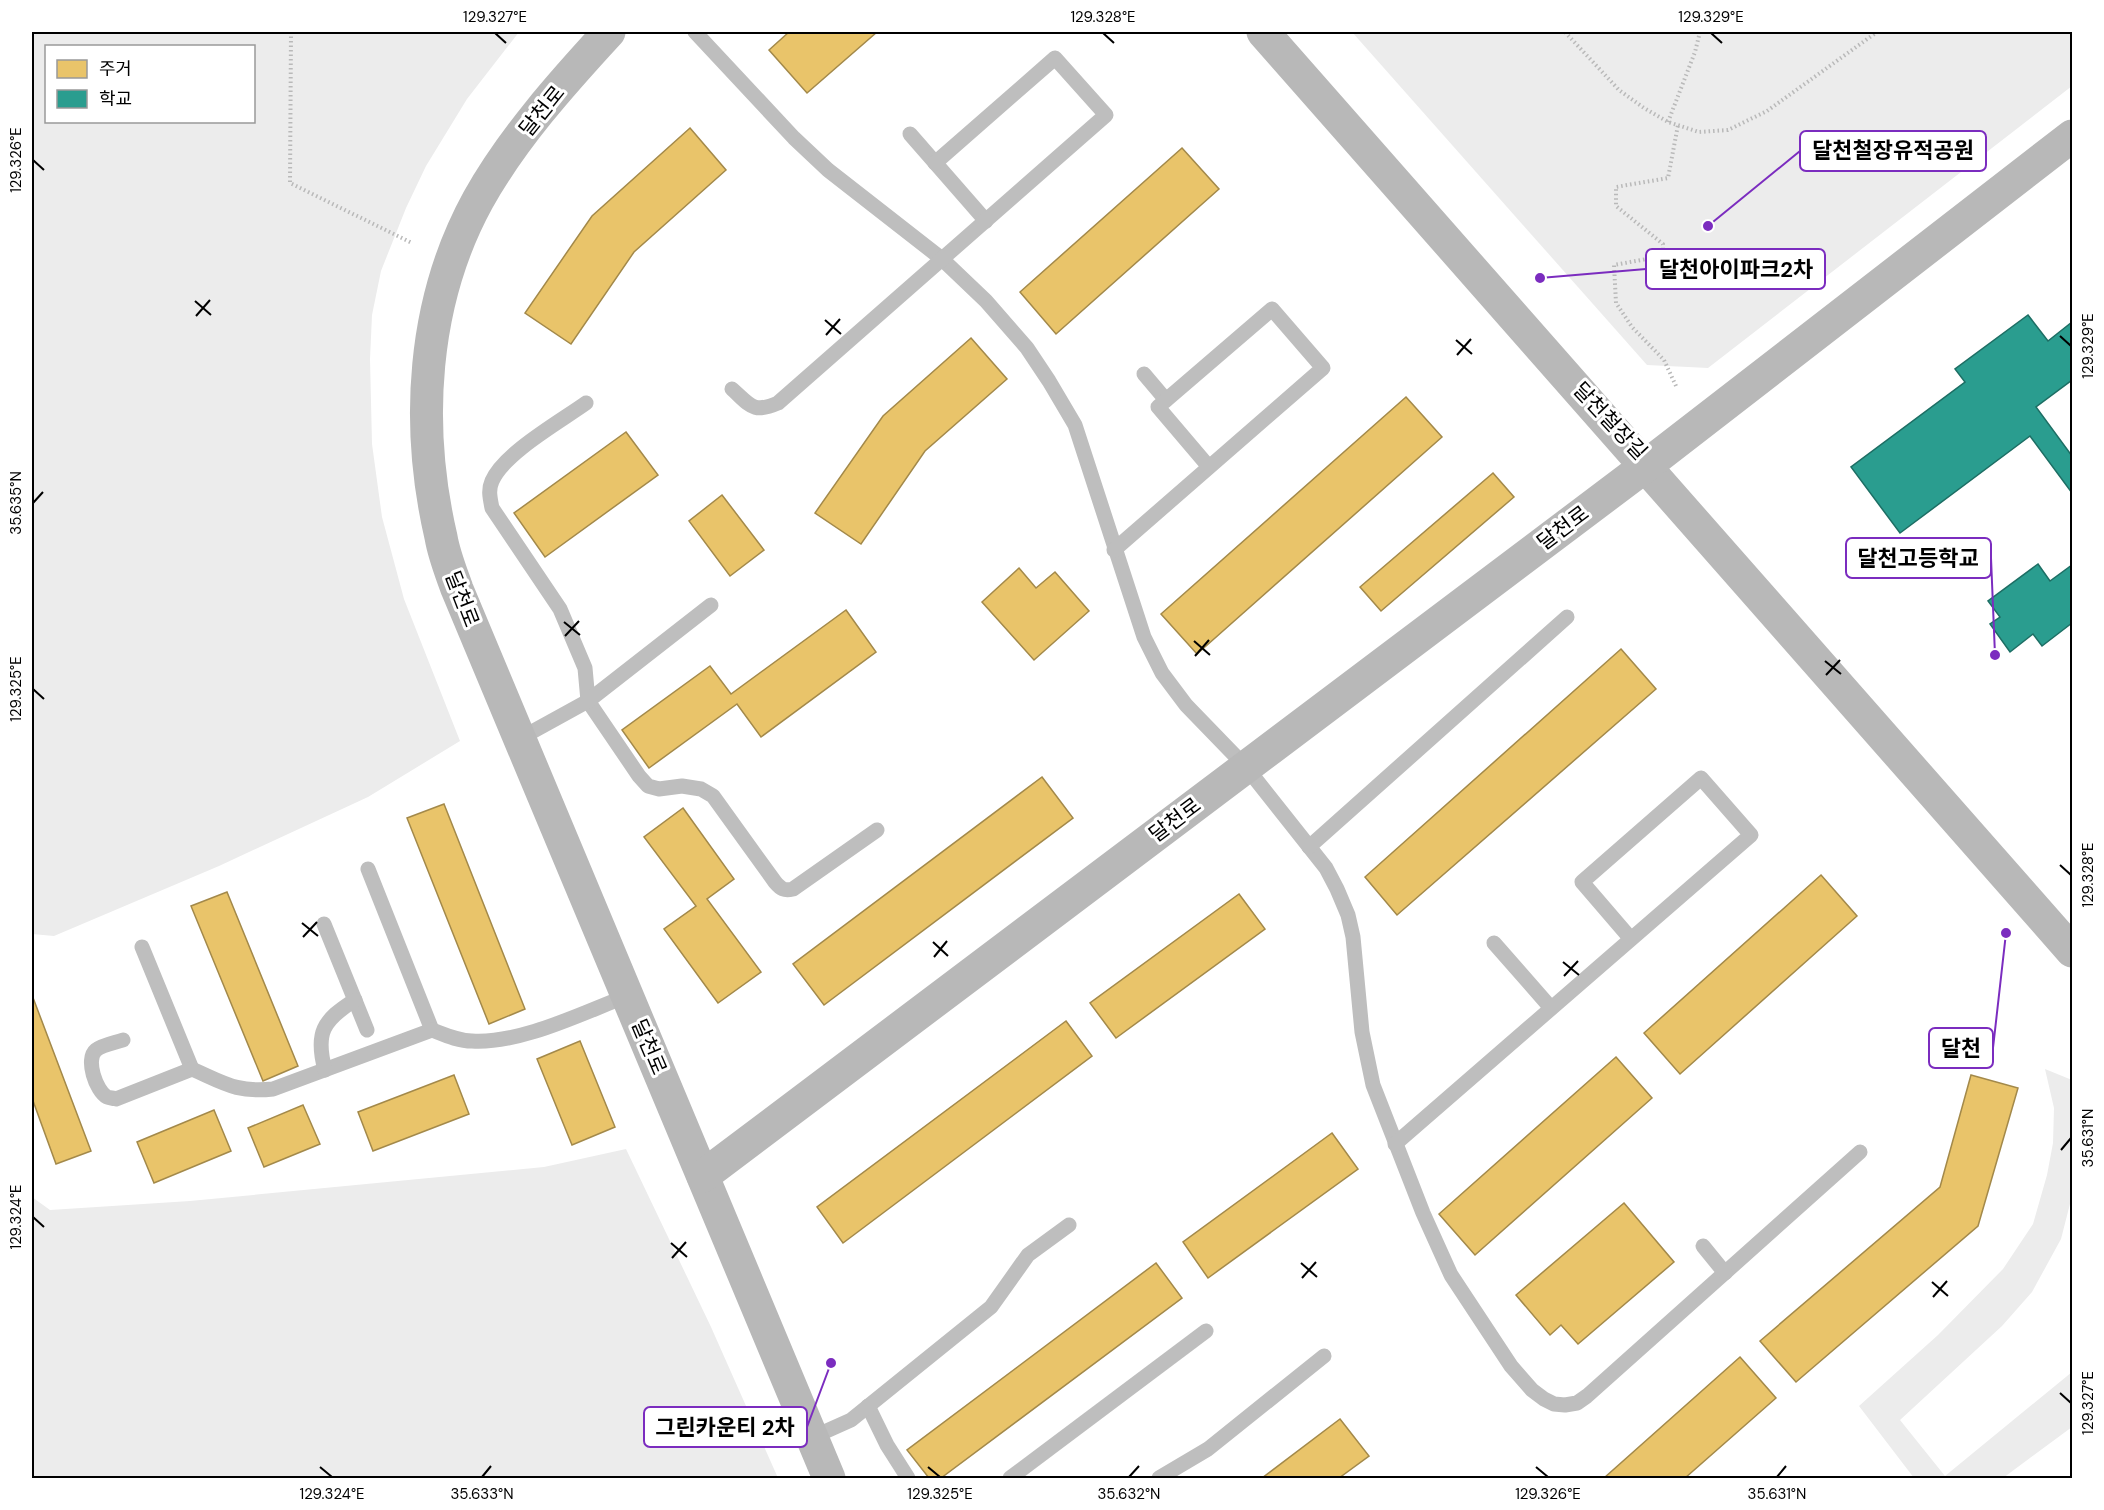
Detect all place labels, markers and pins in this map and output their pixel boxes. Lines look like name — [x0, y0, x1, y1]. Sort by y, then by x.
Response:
callout: 달천철장유적공원 — [1800, 131, 1986, 171]
callout: 달천아이파크2차 — [1646, 249, 1825, 289]
callout: 달천고등학교 — [1846, 538, 1991, 578]
callout: 달천 — [1929, 1028, 1993, 1068]
callout: 그린카운티 2차 — [644, 1407, 807, 1447]

